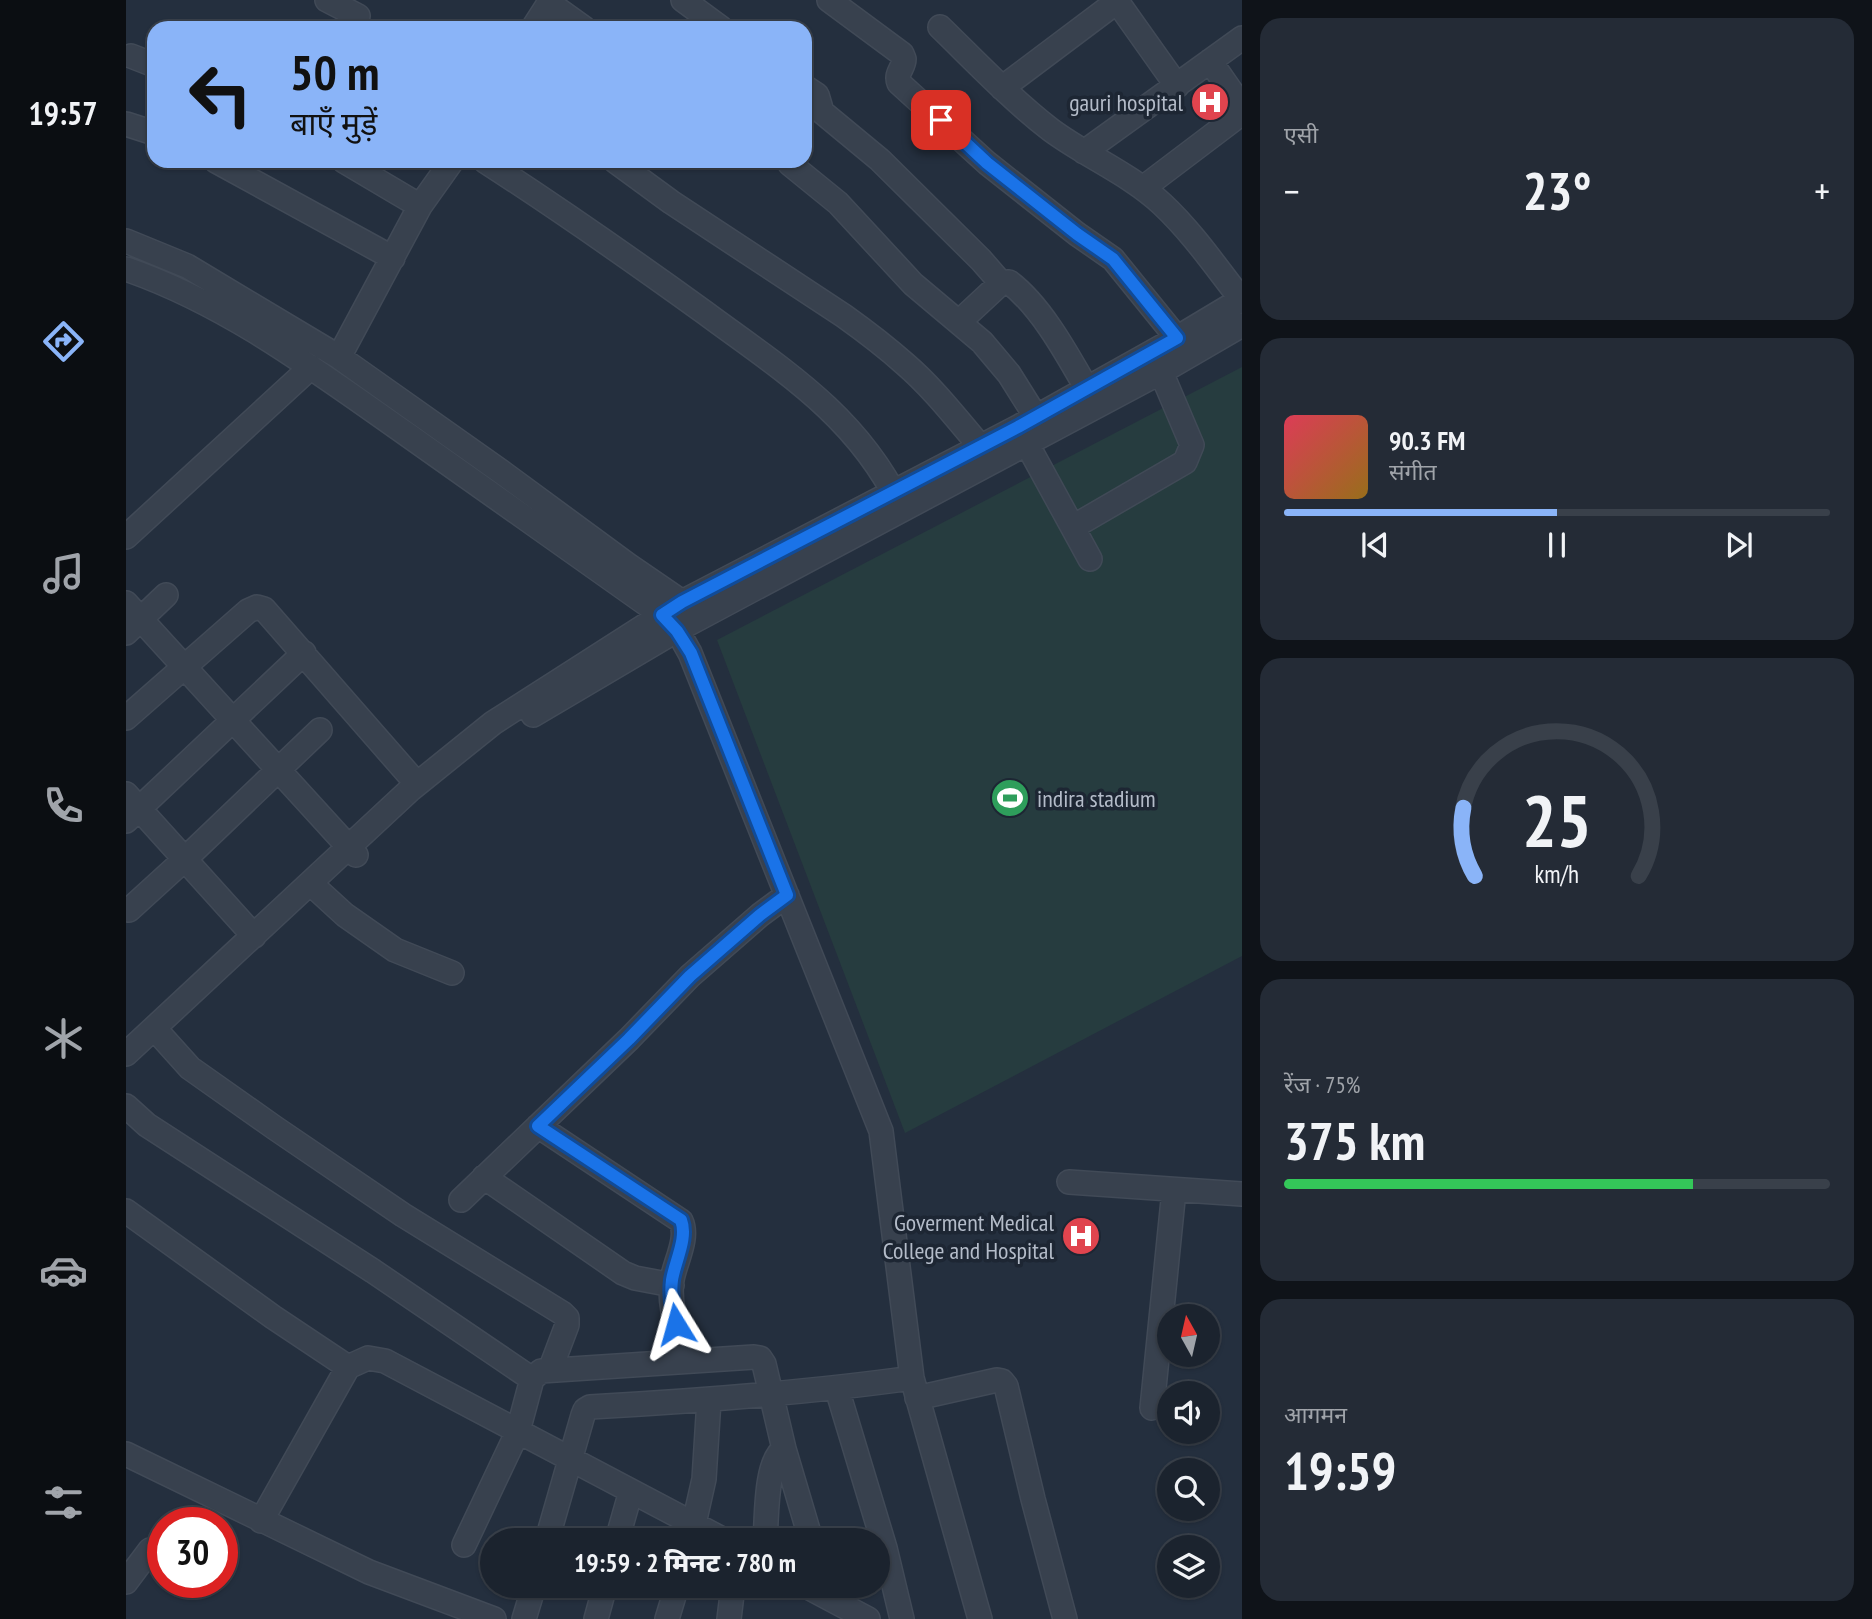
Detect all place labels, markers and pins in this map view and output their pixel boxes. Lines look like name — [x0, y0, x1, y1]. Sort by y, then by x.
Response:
hospital icon: gauri hospital — [1189, 81, 1231, 123]
place label: gauri hospital — [1069, 87, 1183, 118]
pin — [911, 90, 971, 150]
sports icon: indira stadium — [989, 777, 1031, 819]
place label: indira stadium — [1037, 783, 1156, 814]
place label: Goverment Medical College and Hospital — [883, 1207, 1054, 1266]
hospital icon: Goverment Medical College and Hospital — [1060, 1215, 1102, 1257]

